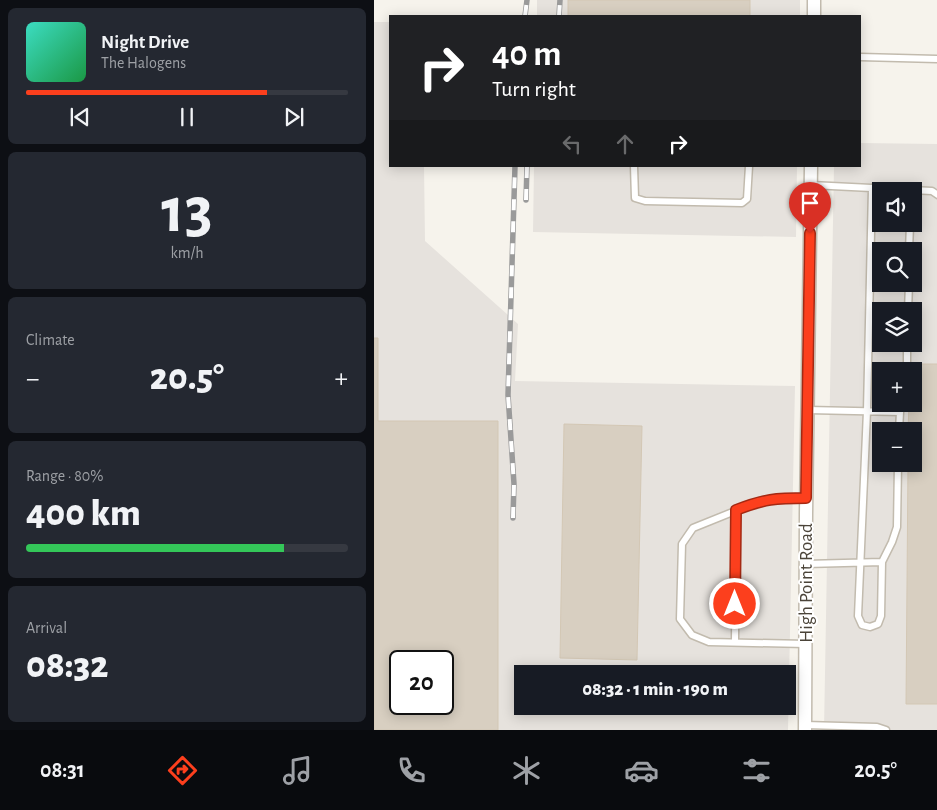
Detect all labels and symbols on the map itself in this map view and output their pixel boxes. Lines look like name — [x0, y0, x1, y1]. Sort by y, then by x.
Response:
pin — [789, 182, 831, 233]
street label: High Point Road — [797, 523, 816, 643]
position arrow — [708, 577, 760, 629]
speed limit sign: 20 — [389, 650, 454, 715]

